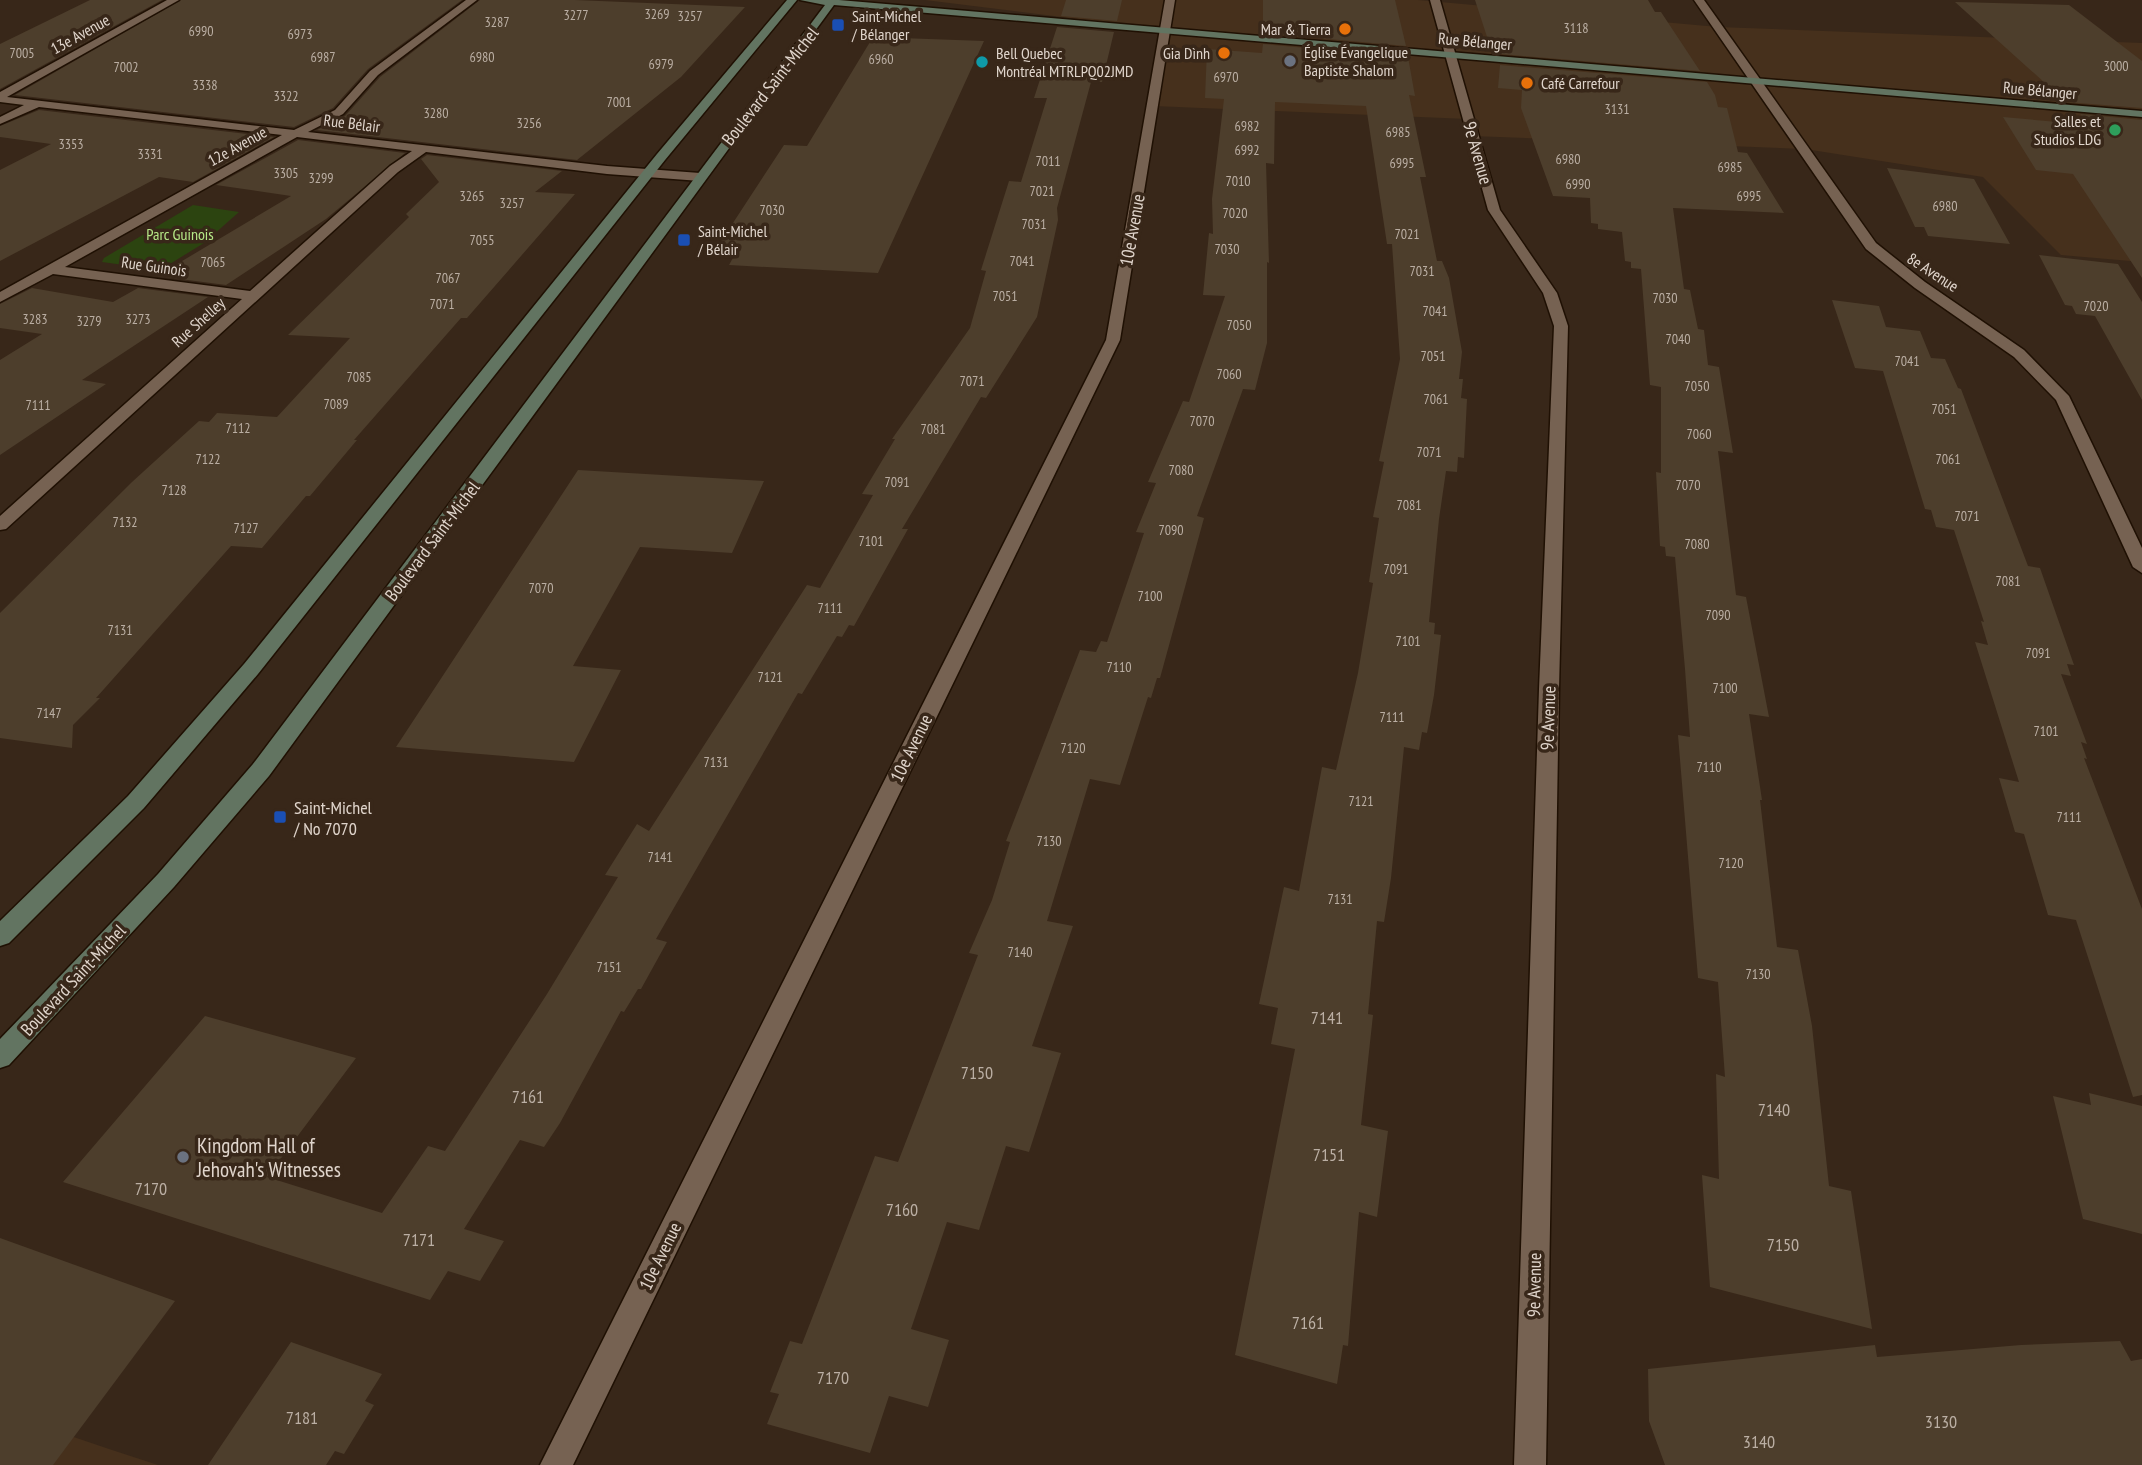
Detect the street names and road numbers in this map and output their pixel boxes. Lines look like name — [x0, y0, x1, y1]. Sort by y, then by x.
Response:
street label: 13e Avenue — [47, 10, 113, 58]
street label: Boulevard Saint-Michel — [717, 22, 824, 150]
street label: Rue Bélanger — [1437, 28, 1513, 54]
street label: Rue Bélanger — [2002, 77, 2078, 103]
street label: Rue Bélair — [323, 110, 382, 136]
street label: 9e Avenue — [1458, 119, 1498, 187]
street label: 12e Avenue — [204, 122, 270, 170]
street label: 10e Avenue — [1114, 192, 1150, 268]
street label: 8e Avenue — [1904, 248, 1962, 296]
street label: Rue Guinois — [120, 252, 188, 280]
street label: Rue Shelley — [167, 293, 229, 351]
street label: Boulevard Saint-Michel — [380, 476, 485, 605]
street label: 9e Avenue — [1535, 685, 1561, 751]
street label: 10e Avenue — [885, 710, 937, 786]
street label: Boulevard Saint-Michel — [16, 919, 131, 1040]
street label: 10e Avenue — [634, 1218, 686, 1294]
street label: 9e Avenue — [1522, 1253, 1546, 1317]

